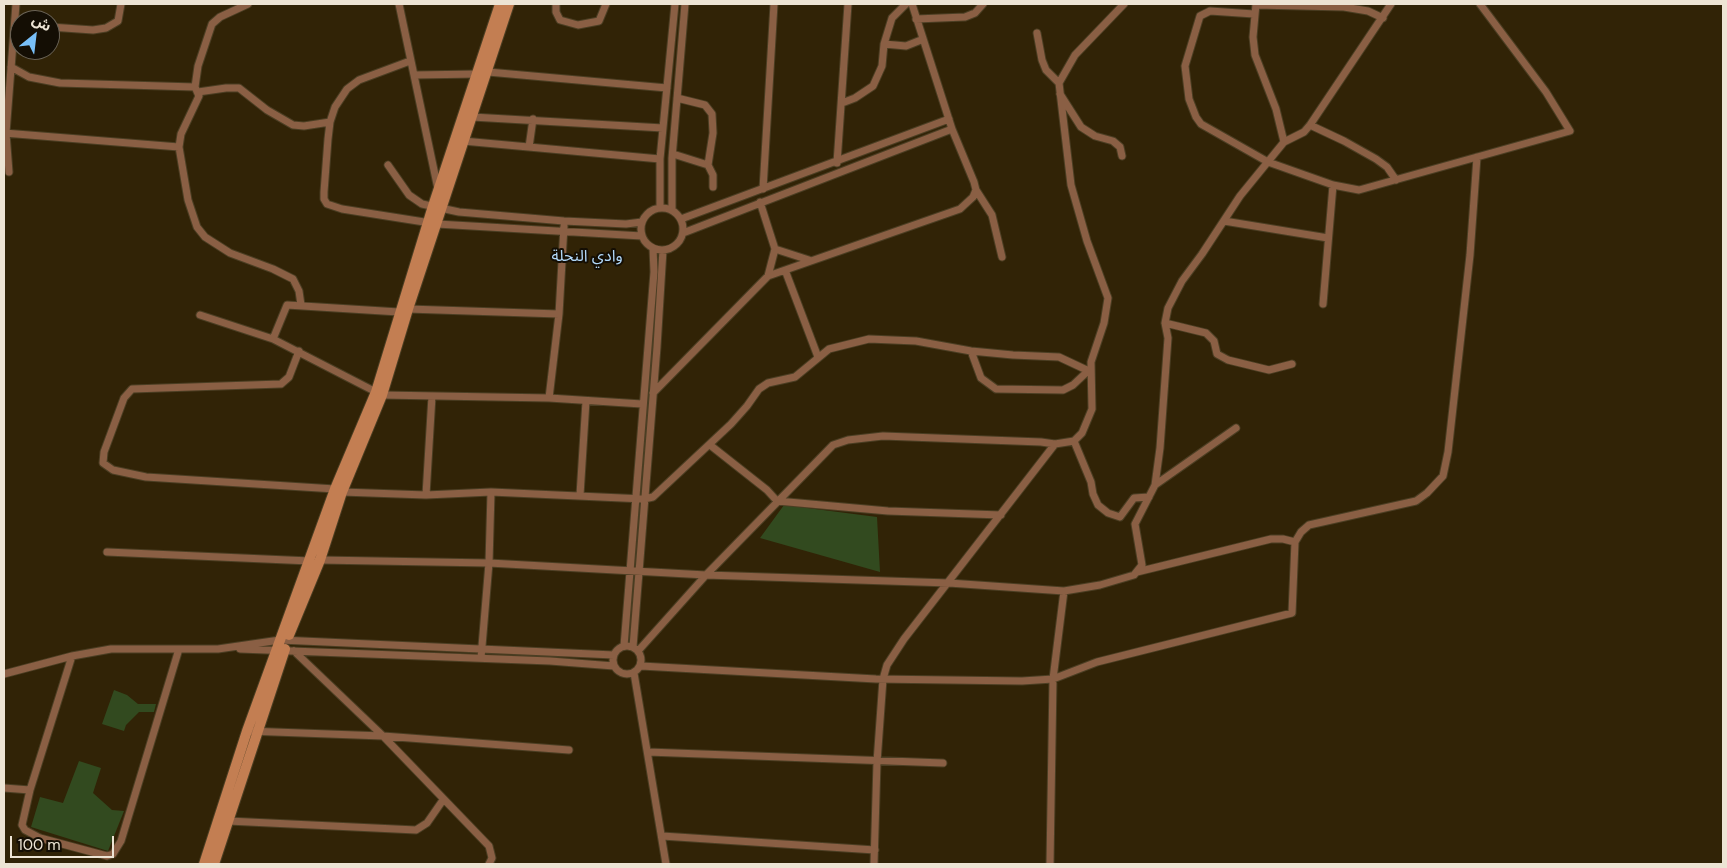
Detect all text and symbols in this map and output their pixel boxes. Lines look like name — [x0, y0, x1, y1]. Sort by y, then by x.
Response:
north arrow — [10, 10, 60, 60]
text: ش — [29, 10, 55, 35]
district label: وادي النحلة — [551, 247, 623, 267]
scale bar — [12, 826, 116, 858]
text: 100 m — [18, 835, 61, 855]

